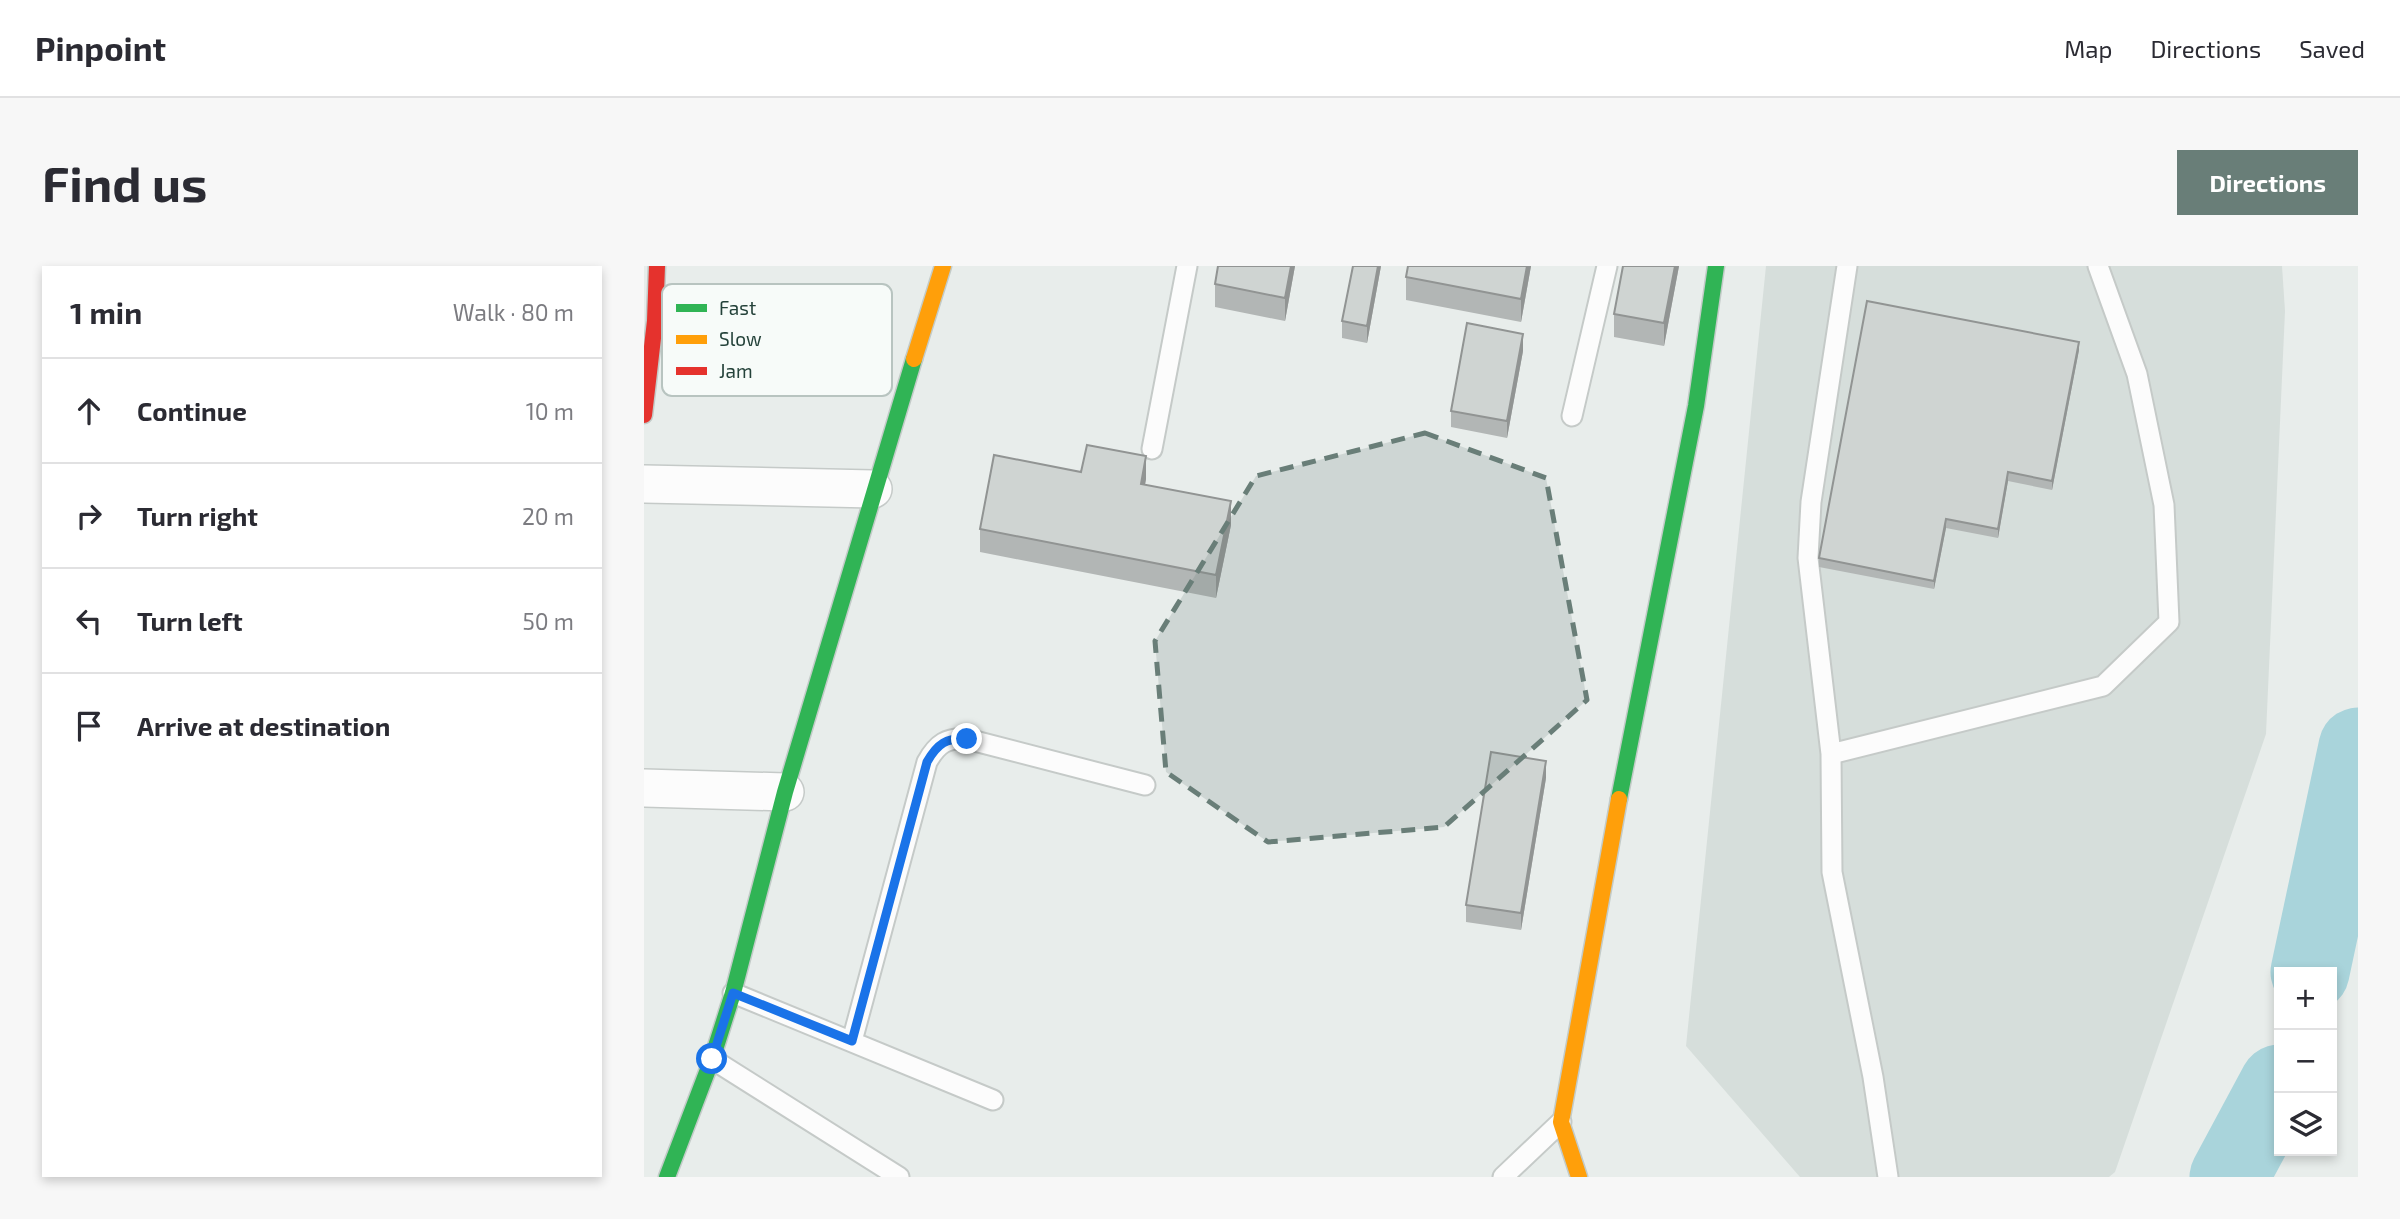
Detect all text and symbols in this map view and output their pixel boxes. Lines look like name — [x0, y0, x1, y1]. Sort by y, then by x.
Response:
text: Pinpoint — [35, 28, 166, 68]
text: Map — [2064, 34, 2112, 63]
text: Directions — [2150, 34, 2261, 63]
text: Saved — [2299, 34, 2365, 63]
button: Directions — [2177, 150, 2358, 215]
text: Find us — [42, 153, 207, 212]
legend — [662, 284, 892, 396]
text: 1 min — [70, 294, 142, 330]
text: Fast — [719, 296, 756, 319]
text: Walk · 80 m — [453, 298, 574, 326]
text: Slow — [719, 327, 762, 350]
text: Jam — [719, 359, 753, 382]
icon: ahead — [70, 392, 108, 430]
text: Continue — [137, 395, 247, 426]
text: 10 m — [526, 397, 574, 425]
icon: right — [70, 497, 108, 535]
text: Turn right — [137, 500, 258, 531]
text: 20 m — [522, 502, 574, 530]
icon: left — [70, 602, 108, 640]
text: Turn left — [137, 605, 243, 636]
text: 50 m — [523, 607, 574, 635]
icon: arrive — [70, 707, 108, 745]
text: Arrive at destination — [137, 710, 390, 741]
route end — [951, 723, 982, 754]
map controls — [2274, 967, 2337, 1156]
button: + — [2274, 967, 2337, 1030]
button: − — [2274, 1030, 2337, 1093]
route start — [696, 1043, 727, 1074]
button: layers — [2274, 1093, 2337, 1156]

